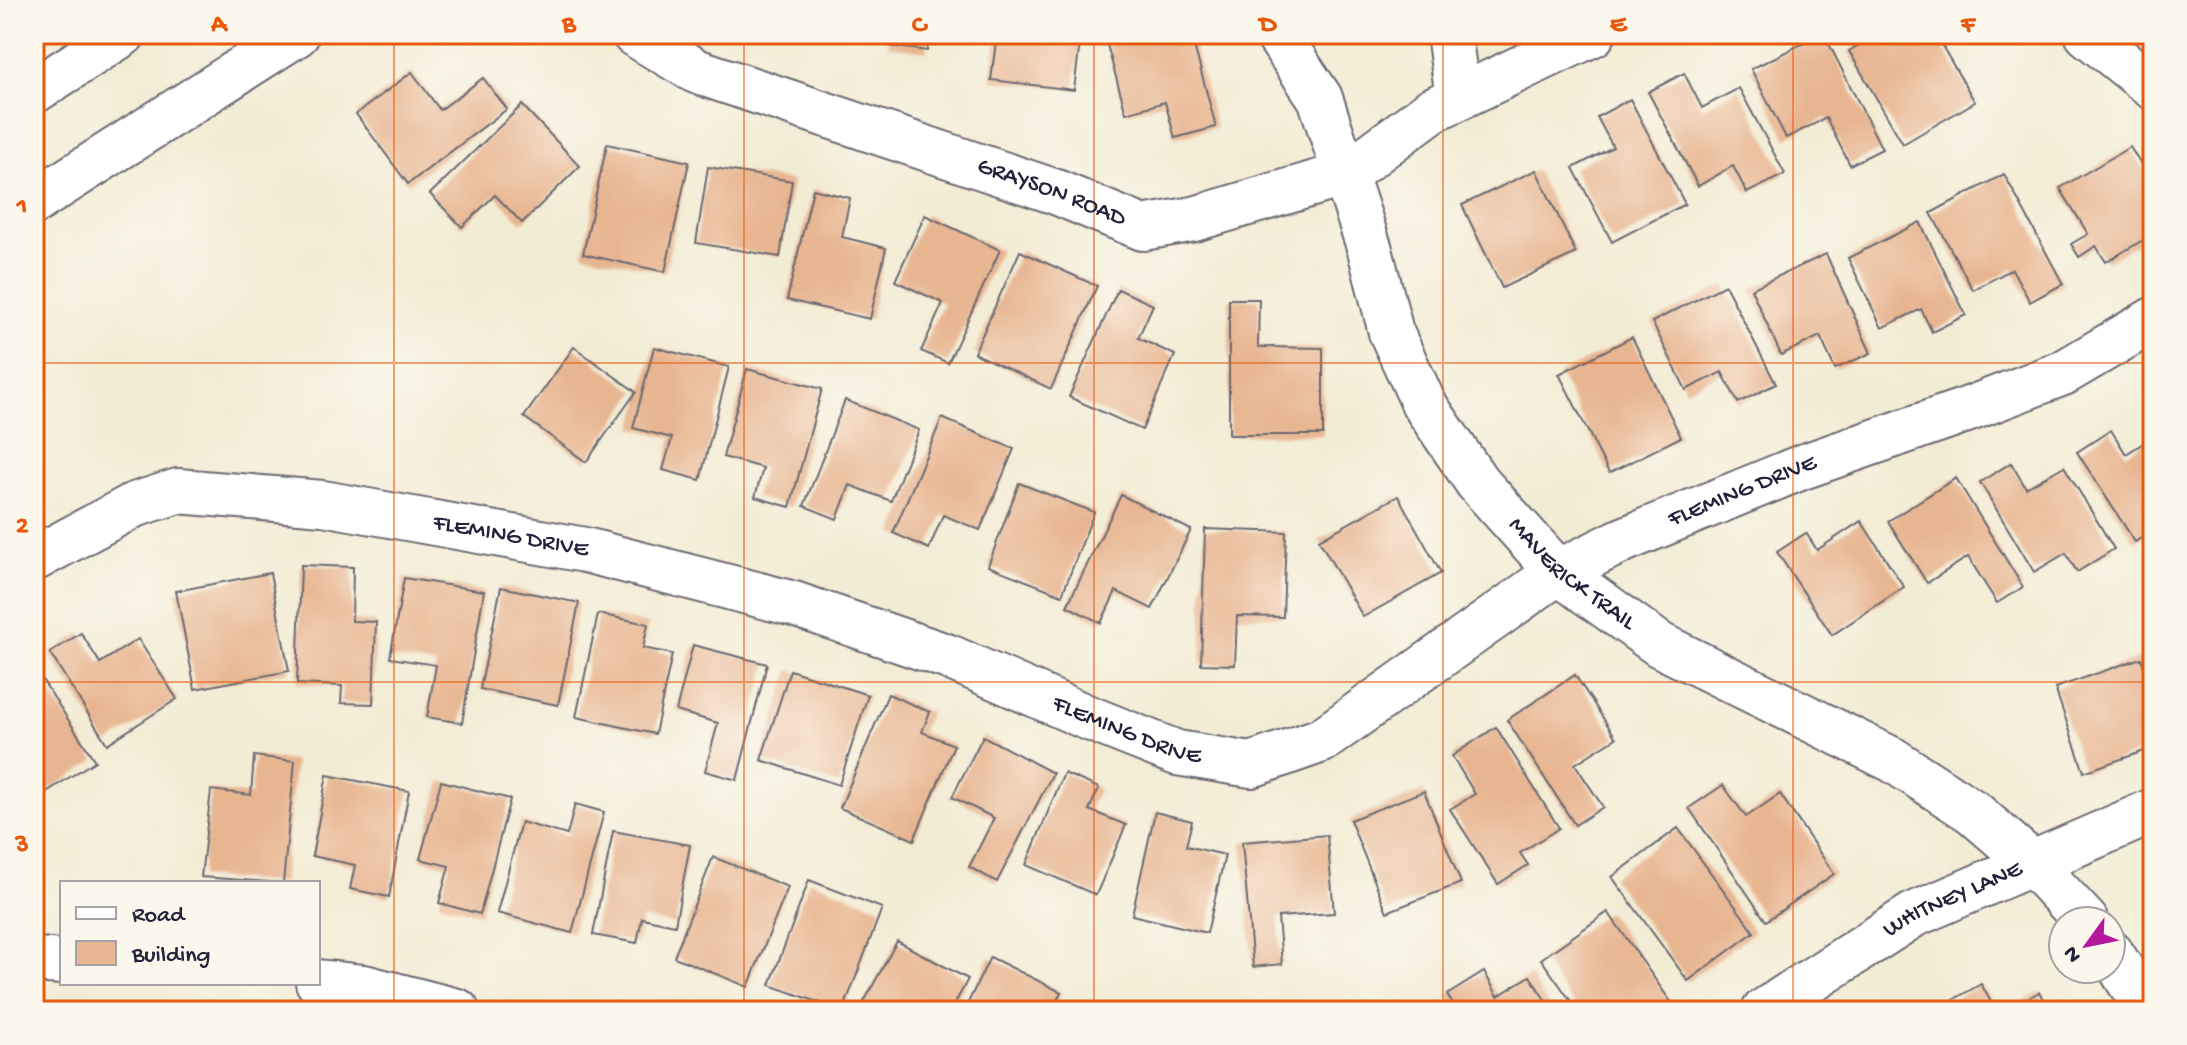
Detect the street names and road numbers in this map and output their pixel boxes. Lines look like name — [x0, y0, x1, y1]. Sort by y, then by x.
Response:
street label: GRAYSON ROAD — [973, 152, 1131, 234]
street label: FLEMING DRIVE — [1663, 448, 1821, 535]
street label: FLEMING DRIVE — [430, 508, 592, 565]
street label: MAVERICK TRAIL — [1502, 512, 1642, 638]
street label: FLEMING DRIVE — [1047, 689, 1204, 771]
street label: WHITNEY LANE — [1878, 854, 2028, 945]

